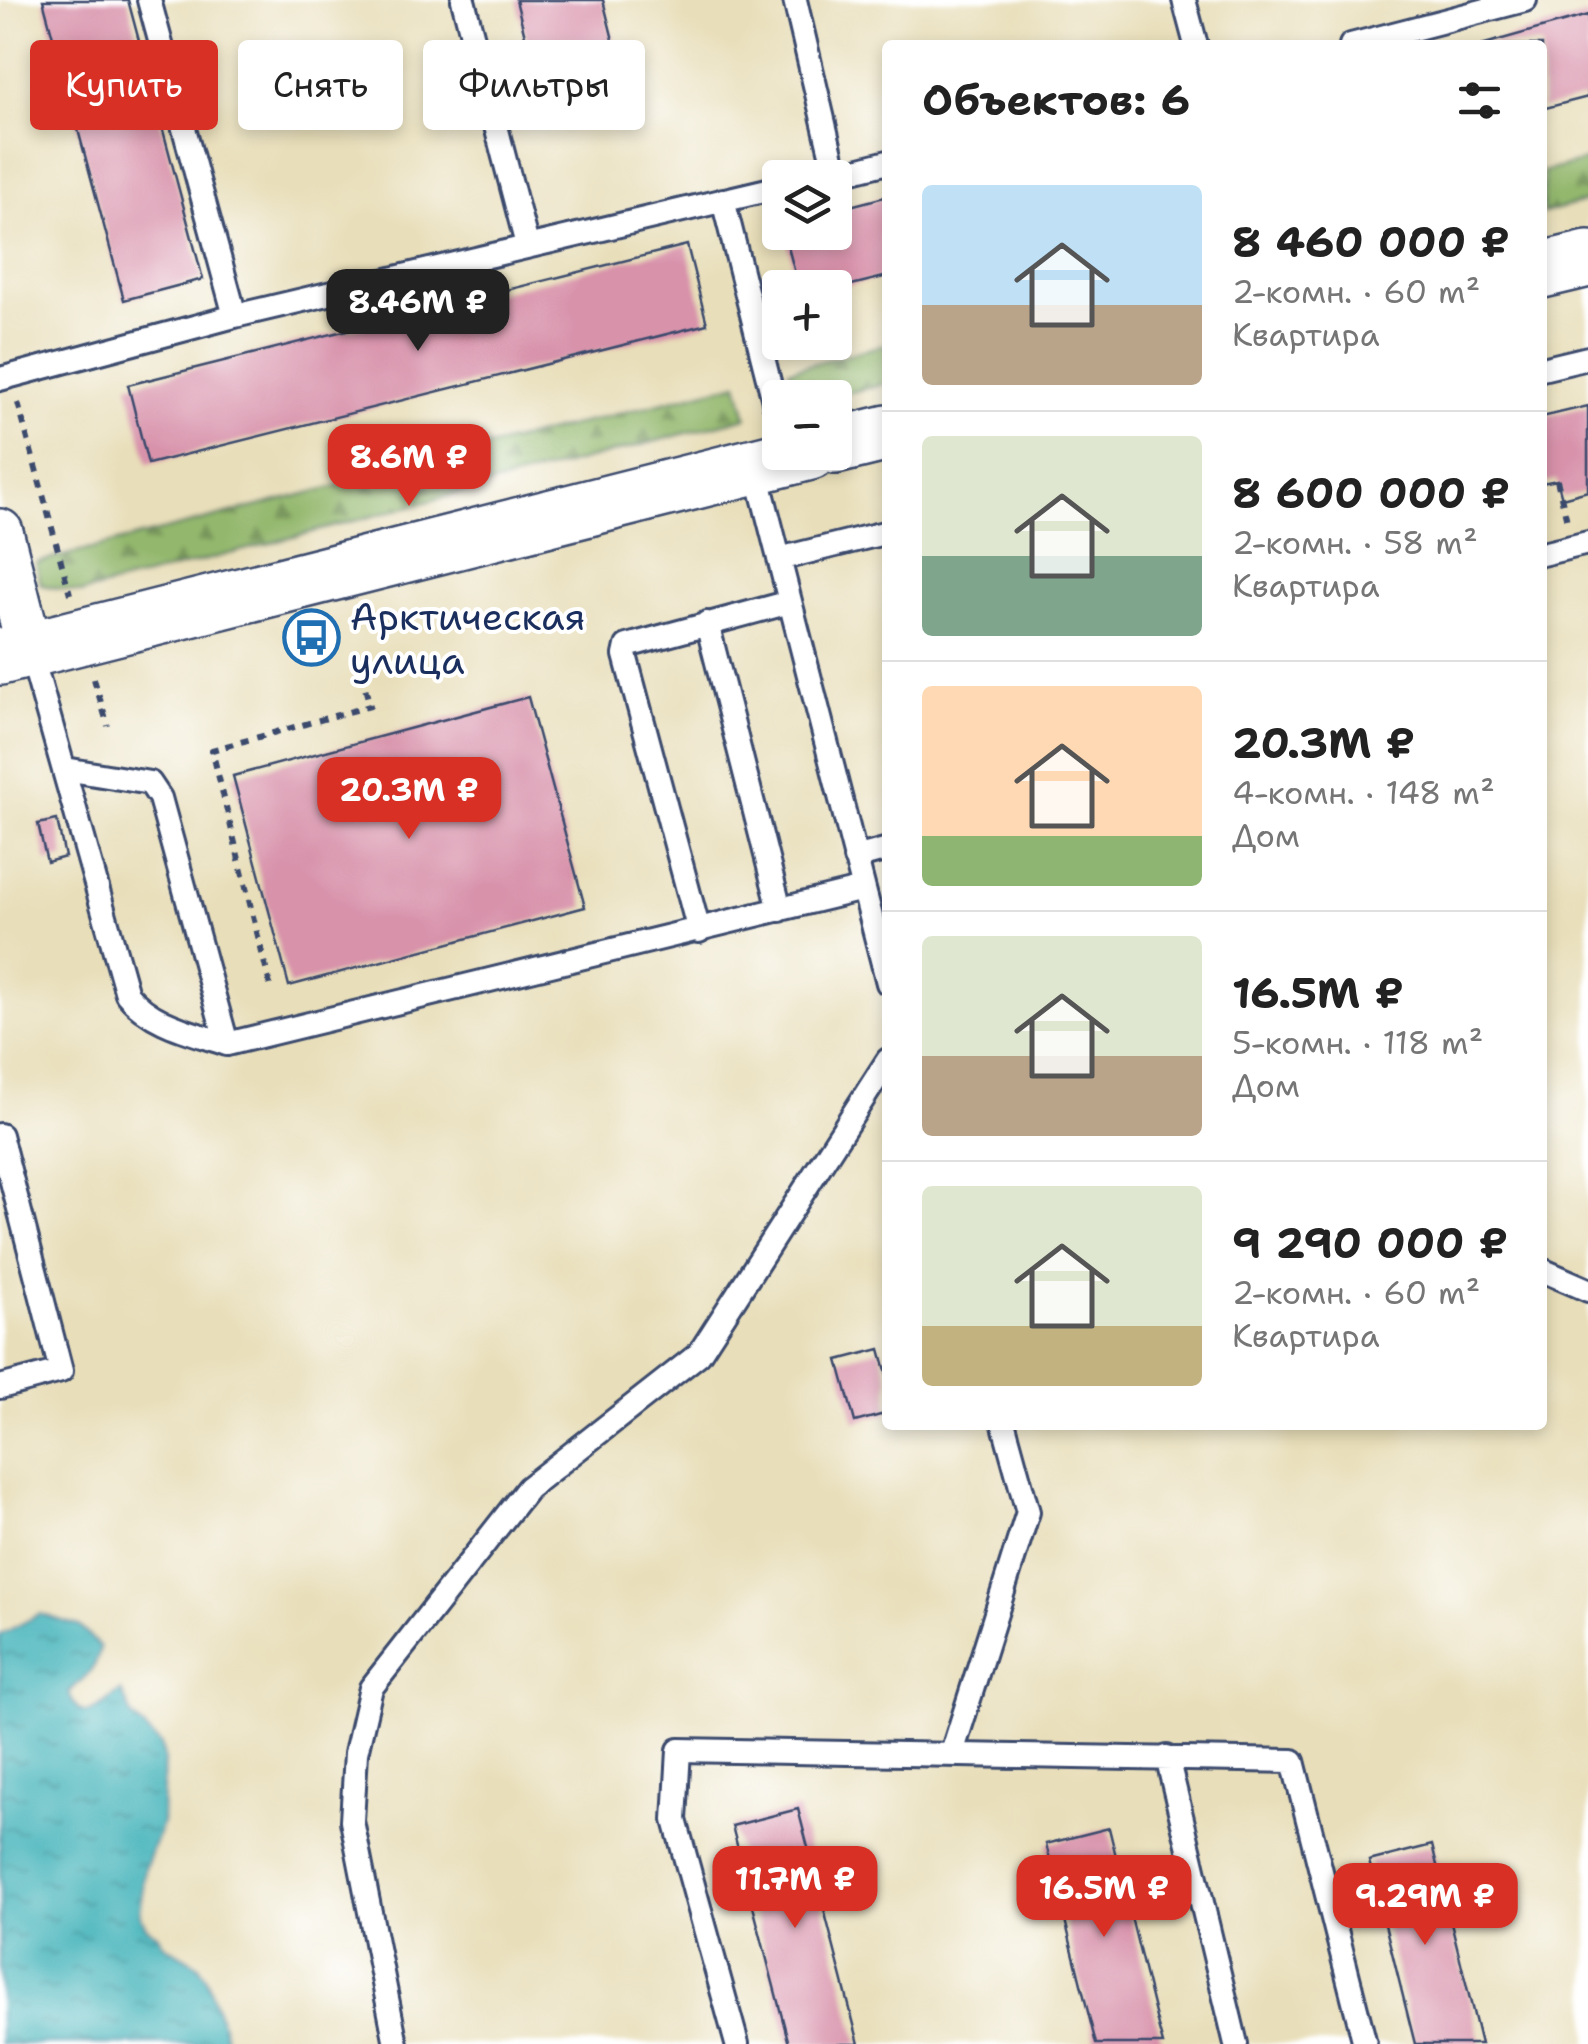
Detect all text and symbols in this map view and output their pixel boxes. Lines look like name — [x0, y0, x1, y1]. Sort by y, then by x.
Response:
chip: Купить — [30, 40, 218, 130]
chip: Снять — [238, 40, 403, 130]
chip: Фильтры — [423, 40, 645, 130]
text: Объектов: 6 — [922, 72, 1190, 128]
icon: filters — [1452, 73, 1507, 128]
map controls — [762, 160, 852, 470]
button: layers — [762, 160, 852, 250]
text: 8 460 000 ₽ — [1232, 214, 1510, 270]
icon: home — [1002, 225, 1122, 345]
pin: 8.46M ₽ — [326, 269, 510, 354]
button: + — [762, 270, 852, 360]
text: 2-комн. · 60 m² — [1232, 270, 1480, 313]
text: 8.46M ₽ — [348, 280, 488, 323]
text: Квартира — [1232, 313, 1380, 356]
button: − — [762, 380, 852, 470]
pin: 8.6M ₽ — [328, 424, 490, 509]
text: 8.6M ₽ — [350, 435, 468, 478]
text: 8 600 000 ₽ — [1232, 465, 1510, 521]
icon: home — [1002, 476, 1122, 596]
text: 2-комн. · 58 m² — [1232, 521, 1478, 564]
text: Квартира — [1232, 564, 1380, 607]
place label: Арктическая улица — [350, 591, 586, 686]
bus stop icon: Арктическая улица — [281, 608, 341, 668]
text: 20.3M ₽ — [1232, 715, 1415, 771]
icon: home — [1002, 726, 1122, 846]
pin: 20.3M ₽ — [317, 757, 501, 842]
text: 20.3M ₽ — [339, 768, 479, 811]
text: 4-комн. · 148 m² — [1232, 771, 1495, 814]
text: Дом — [1232, 814, 1300, 857]
text: 16.5M ₽ — [1232, 965, 1404, 1021]
icon: home — [1002, 976, 1122, 1096]
text: 5-комн. · 118 m² — [1232, 1021, 1483, 1064]
text: Дом — [1232, 1064, 1300, 1107]
text: 9 290 000 ₽ — [1232, 1215, 1508, 1271]
icon: home — [1002, 1226, 1122, 1346]
text: 2-комн. · 60 m² — [1232, 1271, 1480, 1314]
text: Квартира — [1232, 1314, 1380, 1357]
pin: 11.7M ₽ — [703, 1846, 887, 1931]
pin: 16.5M ₽ — [1012, 1855, 1196, 1940]
text: 11.7M ₽ — [734, 1857, 856, 1900]
pin: 9.29M ₽ — [1333, 1863, 1517, 1948]
text: 16.5M ₽ — [1039, 1866, 1169, 1909]
text: 9.29M ₽ — [1355, 1874, 1495, 1917]

